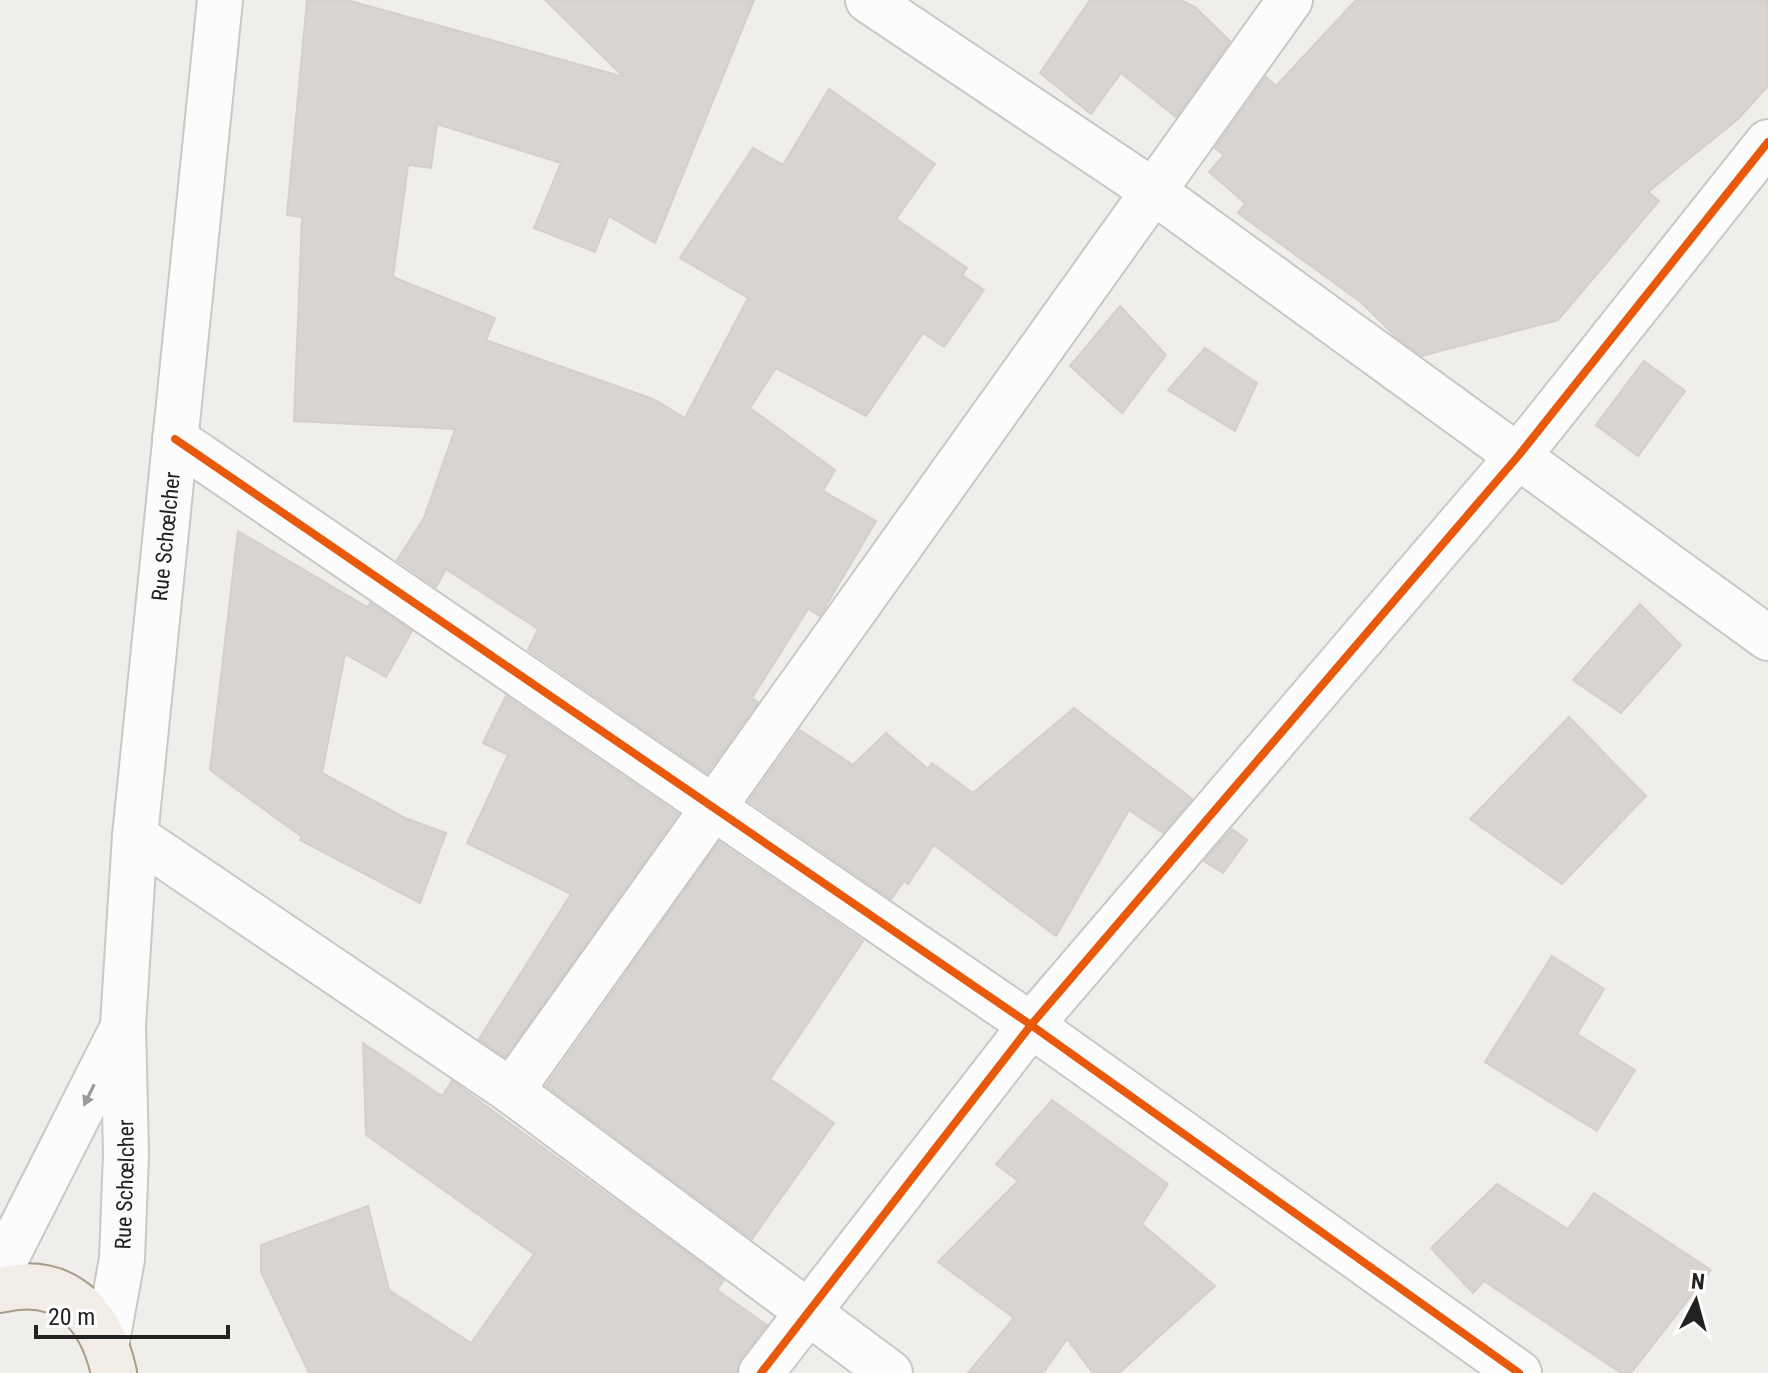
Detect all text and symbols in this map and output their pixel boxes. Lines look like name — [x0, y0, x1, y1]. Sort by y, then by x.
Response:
street label: Rue Schœlcher — [146, 470, 184, 602]
one-way arrow — [82, 1083, 96, 1106]
street label: Rue Schœlcher — [110, 1119, 139, 1250]
north arrow — [1656, 1261, 1736, 1341]
text: N — [1690, 1268, 1706, 1295]
scale bar — [36, 1289, 228, 1339]
text: 20 m — [48, 1303, 95, 1331]

